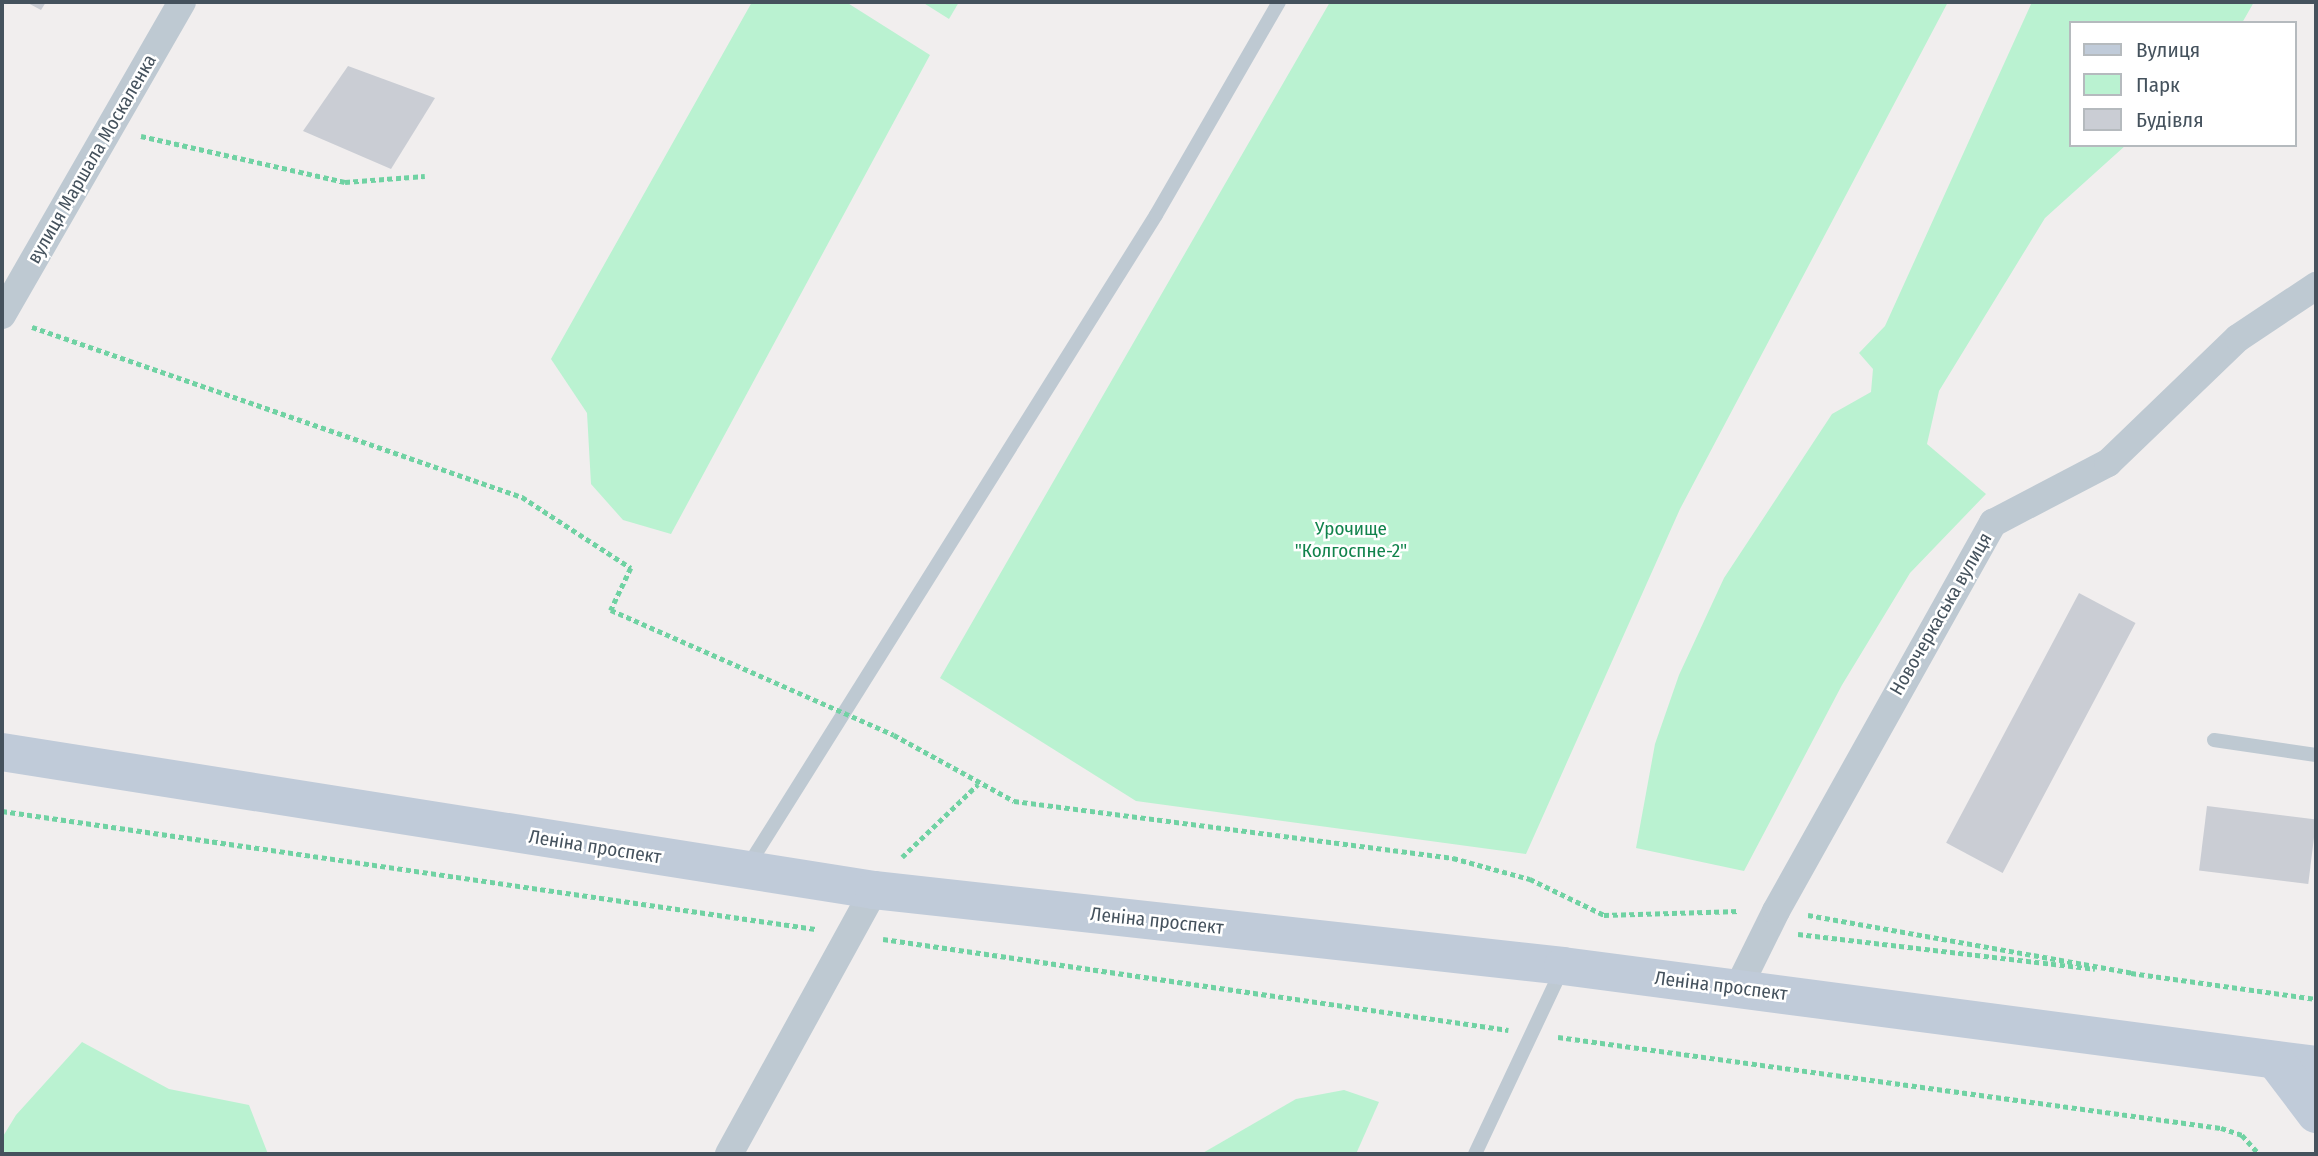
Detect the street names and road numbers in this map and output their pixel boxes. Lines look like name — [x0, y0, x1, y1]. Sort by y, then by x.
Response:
street label: вулиця Маршала Москаленка — [23, 50, 161, 268]
street label: Новочеркаська вулиця — [1885, 529, 1997, 699]
street label: Леніна проспект — [527, 825, 663, 869]
street label: Леніна проспект — [1089, 903, 1225, 939]
street label: Леніна проспект — [1653, 967, 1789, 1005]

